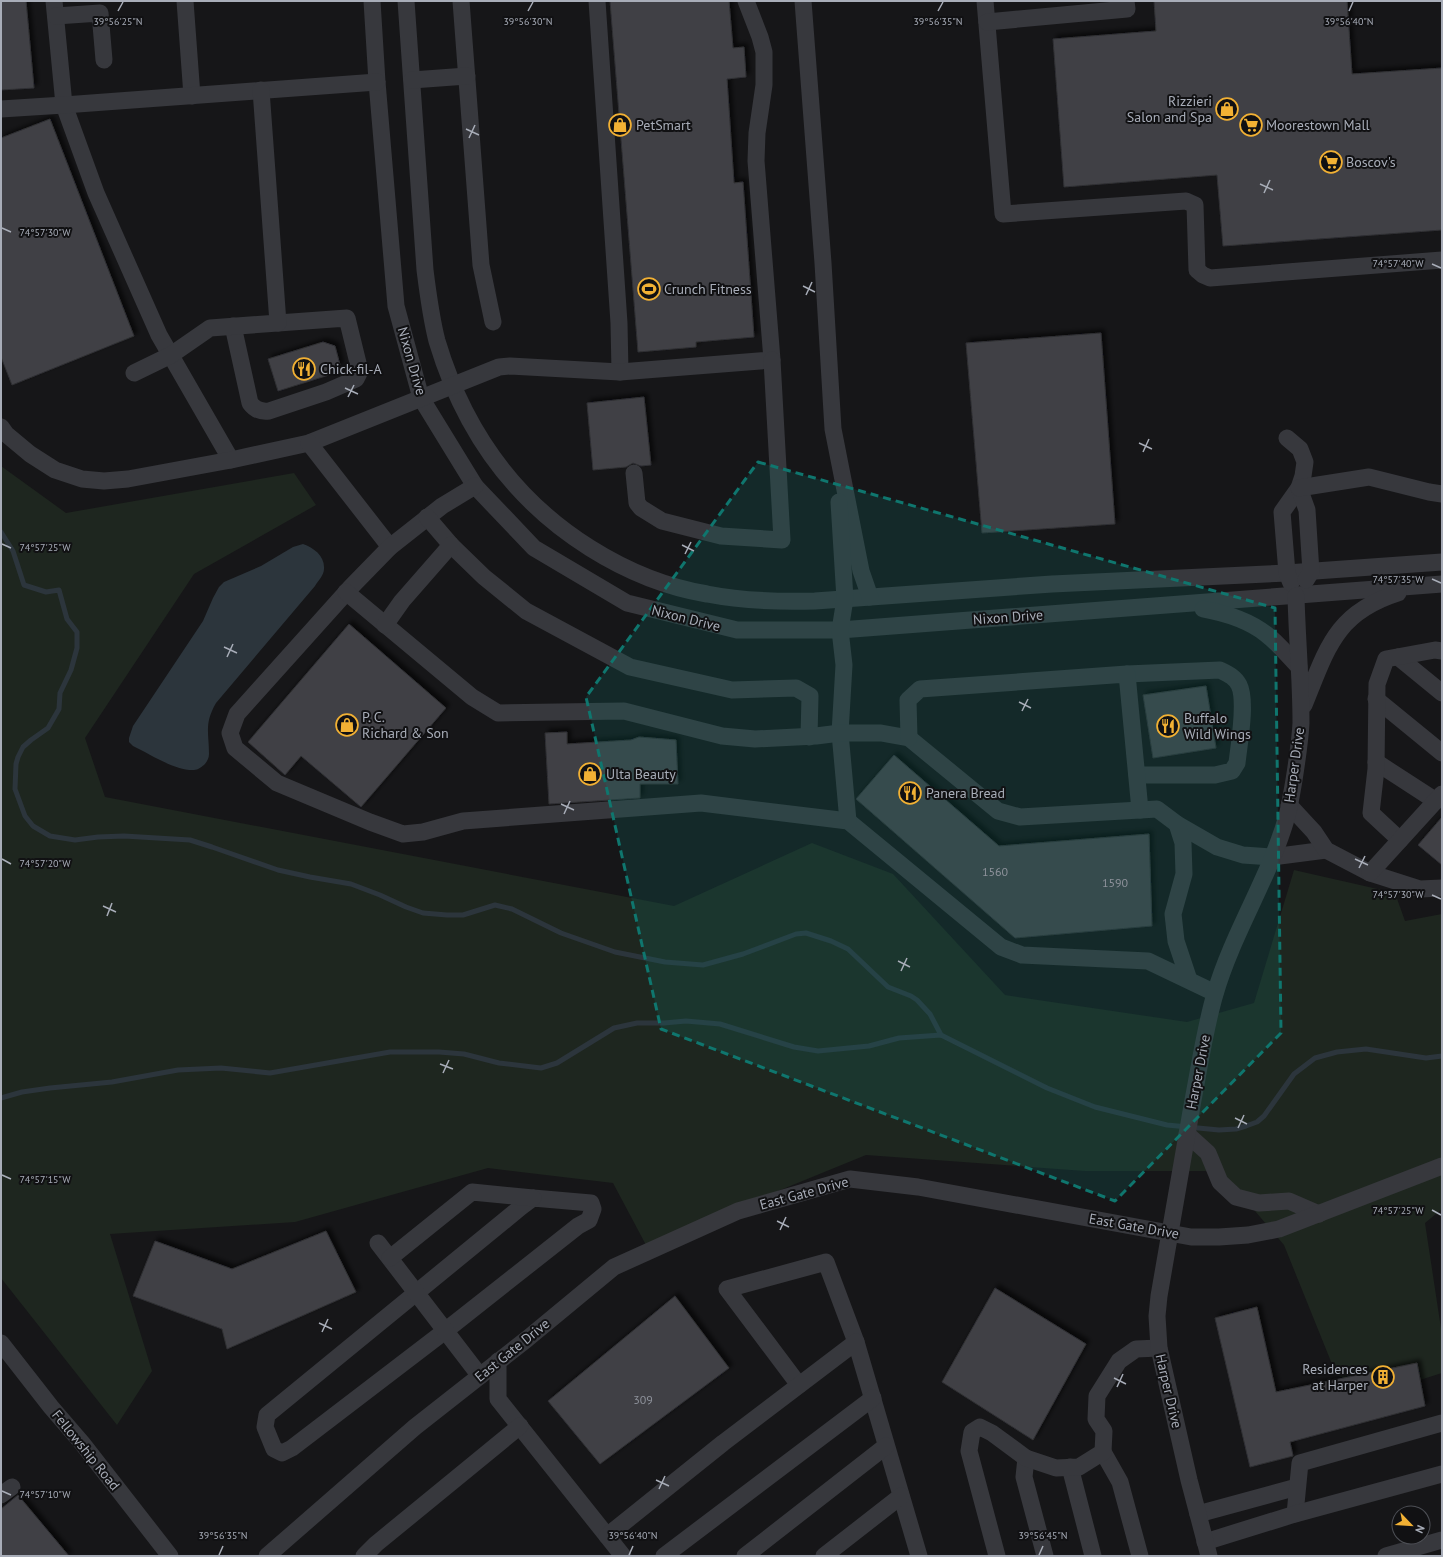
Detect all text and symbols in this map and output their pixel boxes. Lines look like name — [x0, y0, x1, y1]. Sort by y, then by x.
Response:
text: 39°56'25"N — [93, 15, 143, 28]
text: 39°56'30"N — [503, 15, 553, 28]
text: 39°56'35"N — [913, 15, 963, 28]
text: 39°56'40"N — [1324, 15, 1374, 28]
place label: Rizzieri Salon and Spa — [1127, 92, 1212, 126]
shop icon: Rizzieri Salon and Spa — [1214, 96, 1240, 122]
shop icon: PetSmart — [607, 112, 633, 138]
supermarket icon: Moorestown Mall — [1238, 112, 1264, 138]
place label: PetSmart — [636, 116, 691, 134]
place label: Moorestown Mall — [1266, 116, 1370, 134]
supermarket icon: Boscov's — [1318, 149, 1344, 175]
place label: Boscov's — [1346, 153, 1396, 171]
text: 74°57'30"W — [19, 226, 71, 239]
text: 74°57'40"W — [1372, 257, 1424, 270]
sports icon: Crunch Fitness — [636, 276, 662, 302]
place label: Crunch Fitness — [664, 280, 752, 298]
street label: Nixon Drive — [394, 325, 430, 397]
restaurant icon: Chick-fil-A — [291, 356, 317, 382]
place label: Chick-fil-A — [320, 360, 383, 378]
text: 74°57'25"W — [19, 541, 71, 554]
text: 74°57'35"W — [1372, 573, 1424, 586]
street label: Nixon Drive — [650, 601, 722, 635]
street label: Nixon Drive — [972, 606, 1044, 628]
place label: P. C. Richard & Son — [362, 708, 449, 742]
place label: Buffalo Wild Wings — [1184, 709, 1251, 743]
shop icon: P. C. Richard & Son — [334, 712, 360, 738]
restaurant icon: Buffalo Wild Wings — [1155, 713, 1181, 739]
street label: Harper Drive — [1280, 726, 1308, 804]
shop icon: Ulta Beauty — [577, 761, 603, 787]
place label: Ulta Beauty — [606, 765, 676, 783]
restaurant icon: Panera Bread — [897, 780, 923, 806]
place label: Panera Bread — [926, 784, 1005, 802]
text: 74°57'20"W — [19, 857, 71, 870]
house number: 1560 — [982, 864, 1009, 879]
house number: 1590 — [1102, 875, 1129, 890]
text: 74°57'30"W — [1372, 888, 1424, 901]
street label: Harper Drive — [1182, 1033, 1214, 1111]
text: 74°57'15"W — [19, 1173, 71, 1186]
street label: East Gate Drive — [758, 1173, 850, 1213]
text: 74°57'25"W — [1372, 1204, 1424, 1217]
street label: East Gate Drive — [1088, 1209, 1180, 1243]
street label: East Gate Drive — [471, 1314, 553, 1386]
street label: Harper Drive — [1152, 1352, 1186, 1430]
place label: Residences at Harper — [1302, 1360, 1368, 1394]
building icon: Residences at Harper — [1370, 1364, 1396, 1390]
house number: 309 — [633, 1392, 653, 1407]
street label: Fellowship Road — [48, 1406, 124, 1494]
text: 74°57'10"W — [19, 1488, 71, 1501]
north arrow — [1391, 1505, 1431, 1545]
text: N — [1412, 1523, 1428, 1535]
text: 39°56'35"N — [198, 1529, 248, 1542]
text: 39°56'40"N — [608, 1529, 658, 1542]
text: 39°56'45"N — [1018, 1529, 1068, 1542]

